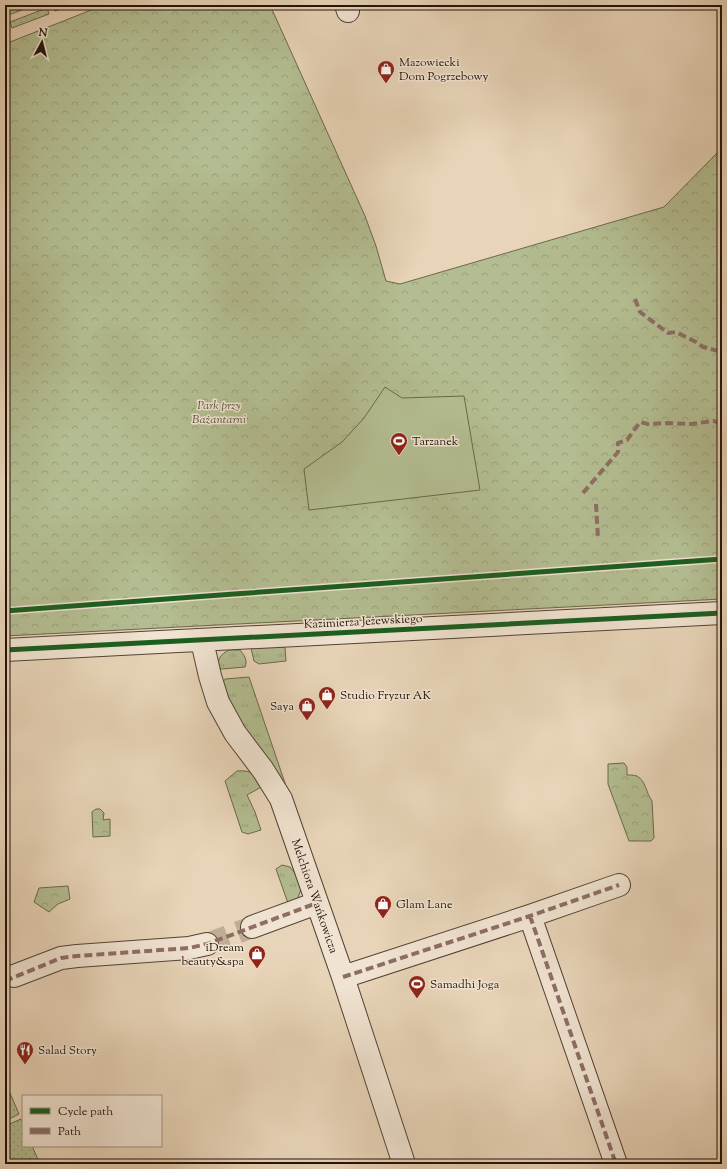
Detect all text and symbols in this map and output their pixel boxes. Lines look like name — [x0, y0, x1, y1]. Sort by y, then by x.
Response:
north arrow — [22, 22, 62, 62]
text: N — [37, 24, 49, 42]
place label: Mazowiecki Dom Pogrzebowy — [399, 54, 488, 86]
shop icon: Mazowiecki Dom Pogrzebowy — [376, 59, 396, 84]
park label: Park przy Bażantarni — [192, 397, 246, 429]
sports icon: Tarzanek — [389, 431, 409, 456]
place label: Tarzanek — [412, 433, 459, 451]
street label: Kazimierza Jeżewskiego — [303, 610, 423, 634]
shop icon: Studio Fryzur AK — [317, 685, 337, 710]
place label: Studio Fryzur AK — [340, 687, 432, 705]
shop icon: Saya — [297, 696, 317, 721]
place label: Saya — [270, 698, 294, 716]
street label: Melchiora Wańkowicza — [286, 837, 342, 956]
shop icon: Glam Lane — [373, 894, 393, 919]
place label: Glam Lane — [396, 896, 453, 914]
place label: iDream beauty&spa — [181, 939, 244, 971]
shop icon: iDream beauty&spa — [247, 944, 267, 969]
sports icon: Samadhi Joga — [407, 974, 427, 999]
place label: Samadhi Joga — [430, 976, 500, 994]
restaurant icon: Salad Story — [15, 1040, 35, 1065]
place label: Salad Story — [38, 1042, 97, 1060]
legend — [22, 1095, 162, 1147]
text: Cycle path — [58, 1103, 113, 1121]
text: Path — [58, 1123, 81, 1141]

